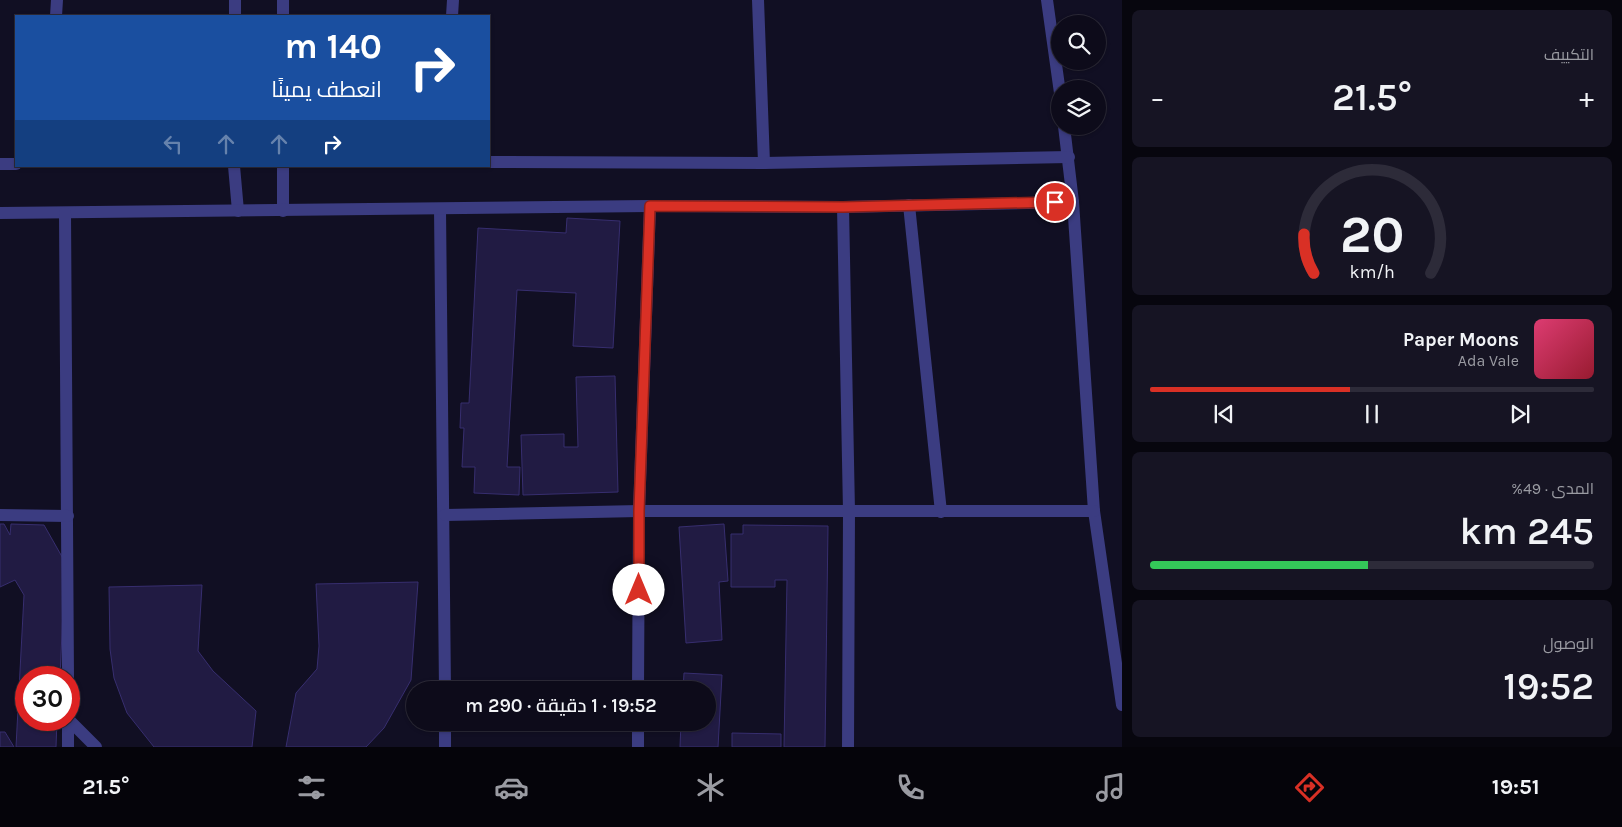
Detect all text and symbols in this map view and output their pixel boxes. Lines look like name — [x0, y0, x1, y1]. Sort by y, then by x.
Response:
map controls — [1051, 15, 1106, 135]
button: search — [1051, 15, 1106, 70]
text: 140 m — [284, 26, 382, 67]
icon: right — [400, 35, 465, 100]
text: التكييف — [1544, 45, 1594, 64]
text: 21.5° — [1332, 75, 1412, 120]
text: انعطف يمينًا — [271, 77, 382, 103]
button: layers — [1051, 80, 1106, 135]
text: − — [1150, 81, 1165, 114]
text: + — [1579, 81, 1594, 114]
icon: left — [159, 130, 187, 158]
icon: ahead — [212, 130, 240, 158]
icon: ahead — [265, 130, 293, 158]
icon: right — [318, 130, 346, 158]
pin — [1034, 181, 1076, 223]
icon: arrive — [1041, 188, 1069, 216]
text: 20 — [1340, 204, 1404, 265]
text: km/h — [1349, 262, 1395, 283]
text: Paper Moons — [1403, 329, 1519, 351]
text: Ada Vale — [1458, 351, 1519, 370]
icon: previous — [1210, 400, 1238, 428]
icon: pause — [1358, 400, 1386, 428]
icon: next — [1506, 400, 1534, 428]
text: المدى · 49% — [1511, 479, 1594, 498]
text: 245 km — [1460, 509, 1594, 554]
position arrow — [612, 563, 664, 615]
text: الوصول — [1543, 634, 1594, 653]
text: 19:52 — [1503, 664, 1594, 709]
speed limit sign: 30 — [15, 666, 80, 731]
text: 19:52 · 1 دقيقة · 290 m — [465, 695, 657, 717]
icon: filters — [294, 770, 329, 805]
icon: car — [494, 770, 529, 805]
icon: climate — [693, 770, 728, 805]
icon: phone — [893, 770, 928, 805]
icon: music — [1093, 770, 1128, 805]
icon: directions — [1292, 770, 1327, 805]
text: 21.5° — [82, 774, 130, 800]
text: 19:51 — [1492, 774, 1540, 800]

